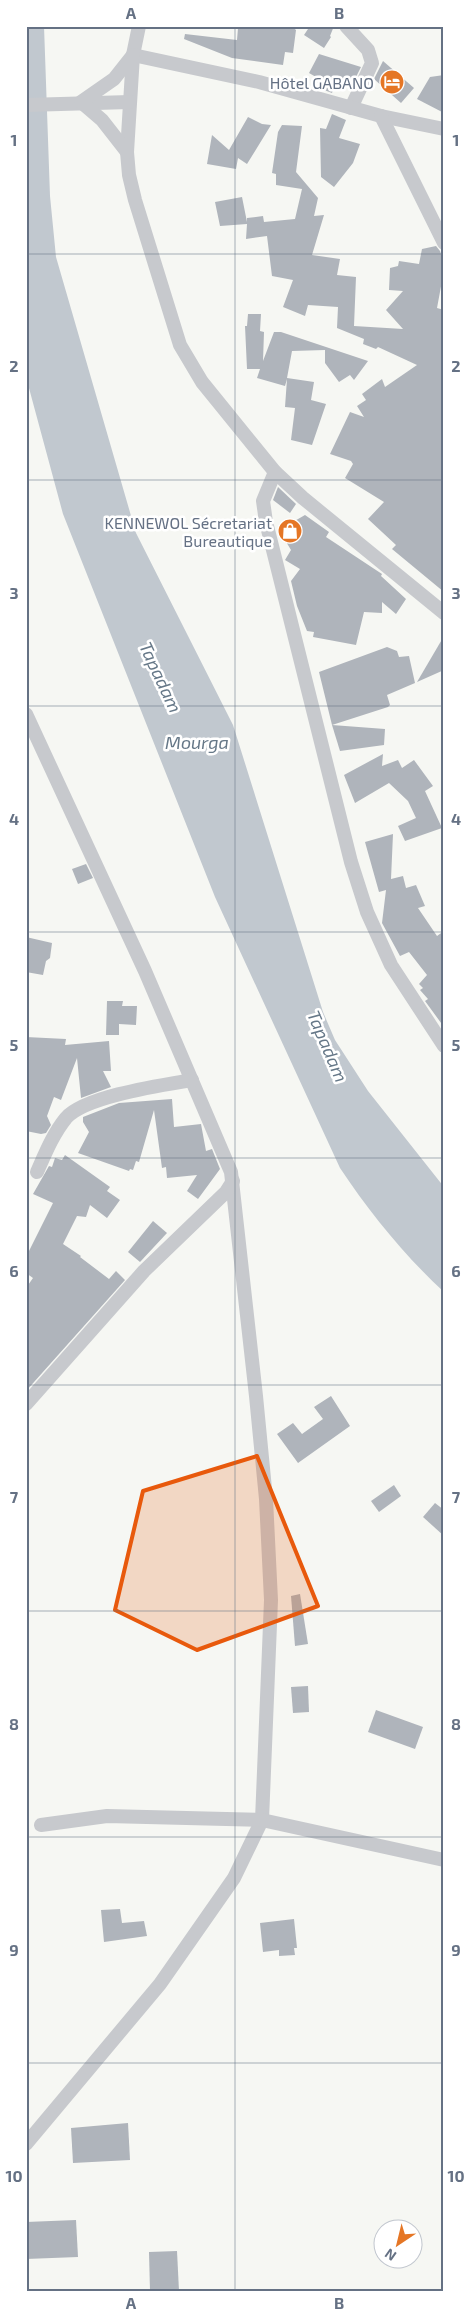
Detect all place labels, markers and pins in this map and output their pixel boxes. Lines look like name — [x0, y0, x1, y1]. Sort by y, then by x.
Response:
hotel icon: Hôtel GABANO — [379, 69, 405, 95]
place label: Hôtel GABANO — [270, 73, 374, 92]
place label: KENNEWOL Sécretariat Bureautique — [105, 513, 272, 550]
shop icon: KENNEWOL Sécretariat Bureautique — [277, 518, 303, 544]

